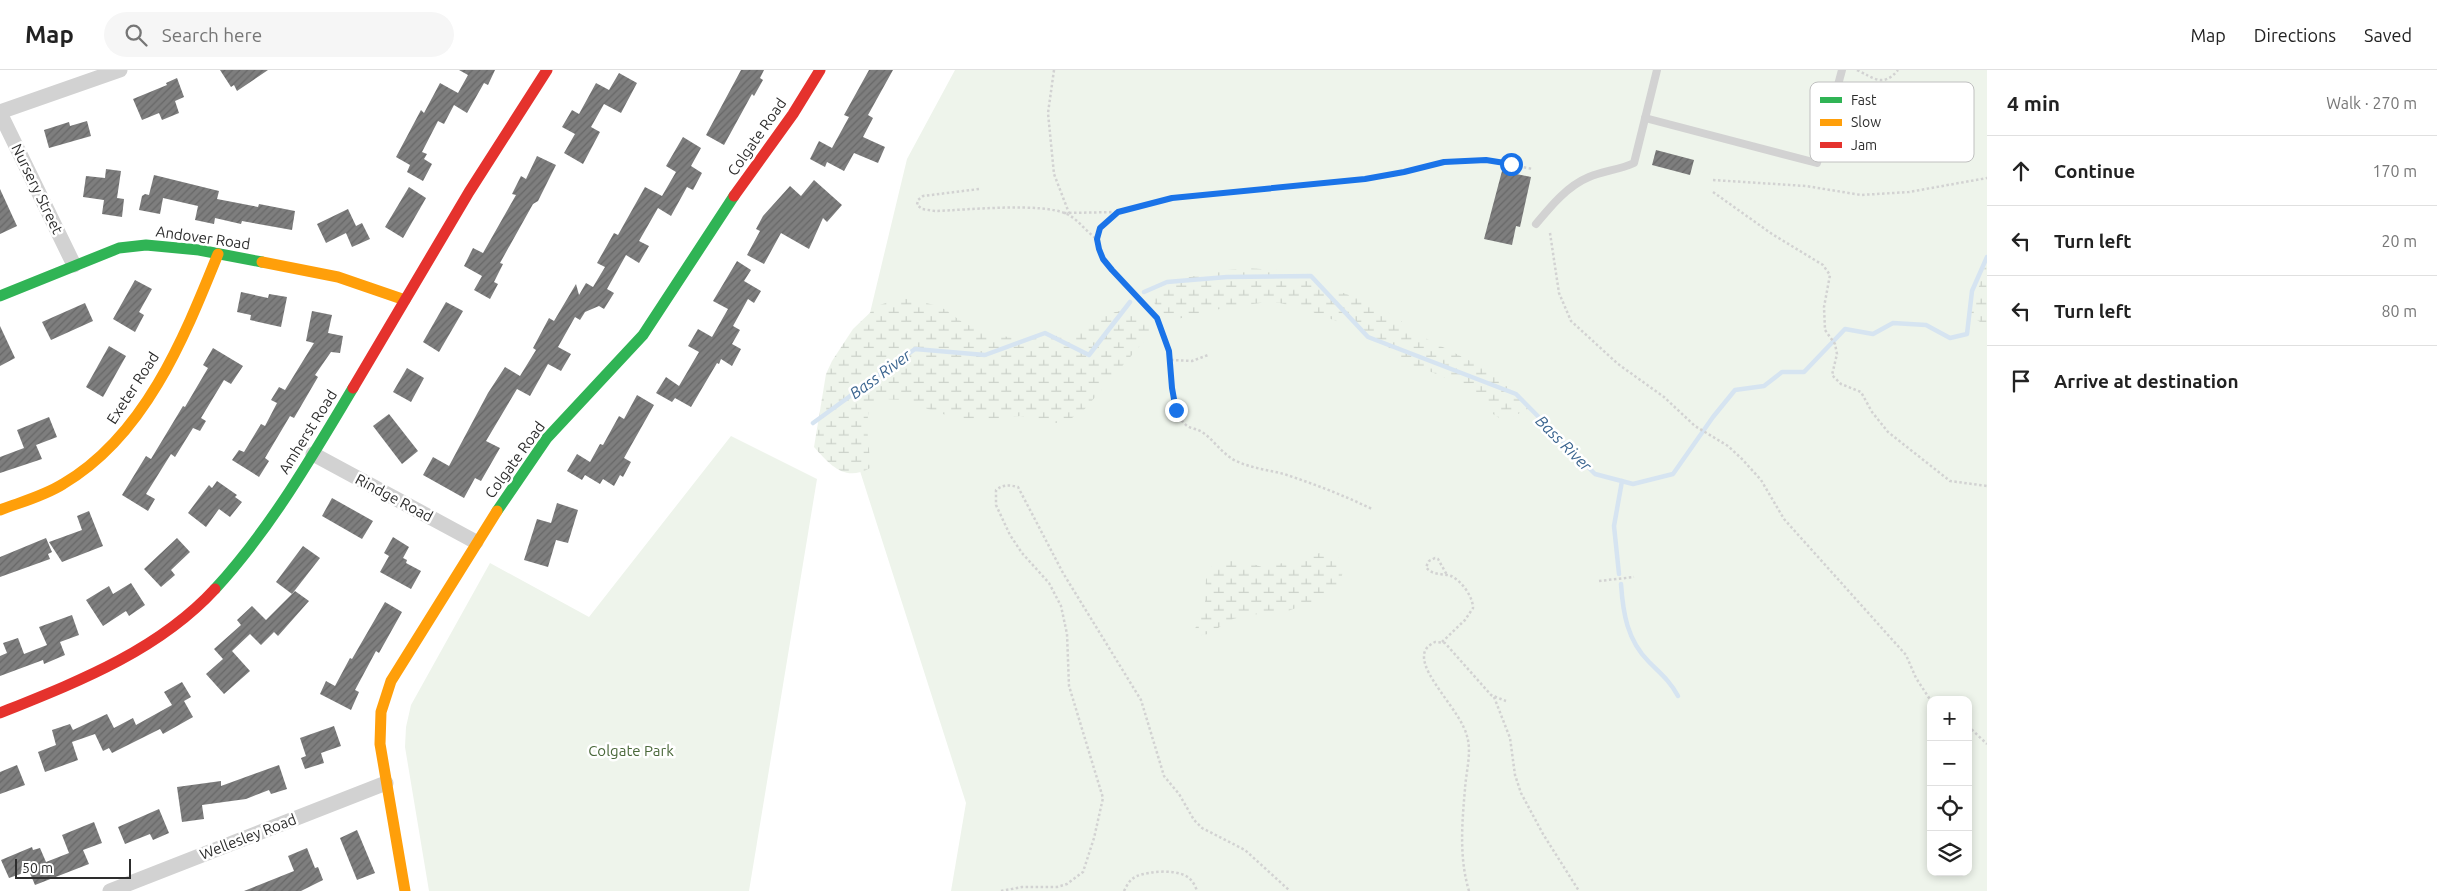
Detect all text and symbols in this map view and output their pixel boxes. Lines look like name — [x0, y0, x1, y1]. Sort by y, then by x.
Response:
search box — [104, 12, 454, 57]
text: Map — [25, 21, 74, 48]
icon: search — [122, 21, 150, 49]
text: Search here — [162, 24, 262, 46]
text: Map — [2190, 25, 2226, 45]
text: Directions — [2254, 25, 2336, 45]
text: Saved — [2364, 25, 2412, 45]
legend — [1810, 82, 1974, 162]
text: 4 min — [2007, 91, 2060, 115]
text: Fast — [1851, 92, 1877, 108]
text: Walk · 270 m — [2326, 94, 2417, 112]
street label: Colgate Road — [724, 95, 789, 179]
text: Slow — [1851, 114, 1881, 130]
text: Jam — [1851, 137, 1877, 153]
street label: Nursery Street — [8, 141, 67, 237]
route start — [1500, 153, 1523, 176]
icon: ahead — [2007, 157, 2035, 185]
text: Continue — [2054, 160, 2135, 182]
text: 170 m — [2372, 162, 2417, 180]
street label: Andover Road — [155, 222, 251, 253]
icon: left — [2007, 227, 2035, 255]
text: Turn left — [2054, 230, 2132, 252]
text: 20 m — [2381, 232, 2417, 250]
icon: left — [2007, 297, 2035, 325]
text: Turn left — [2054, 300, 2132, 322]
text: 80 m — [2381, 302, 2417, 320]
water label: Bass River — [846, 345, 915, 402]
street label: Exeter Road — [103, 349, 162, 427]
icon: arrive — [2007, 367, 2035, 395]
text: Arrive at destination — [2054, 370, 2239, 392]
street label: Amherst Road — [275, 387, 340, 477]
route end — [1165, 399, 1188, 422]
water label: Bass River — [1532, 411, 1596, 475]
street label: Colgate Road — [481, 418, 548, 501]
street label: Rindge Road — [353, 470, 436, 525]
map controls — [1927, 696, 1972, 876]
button: + — [1927, 696, 1972, 741]
button: − — [1927, 741, 1972, 786]
park label: Colgate Park — [588, 742, 674, 759]
button: locate — [1927, 786, 1972, 831]
street label: Wellesley Road — [197, 810, 298, 863]
button: layers — [1927, 831, 1972, 876]
scale bar — [15, 856, 131, 879]
text: 50 m — [22, 860, 53, 876]

